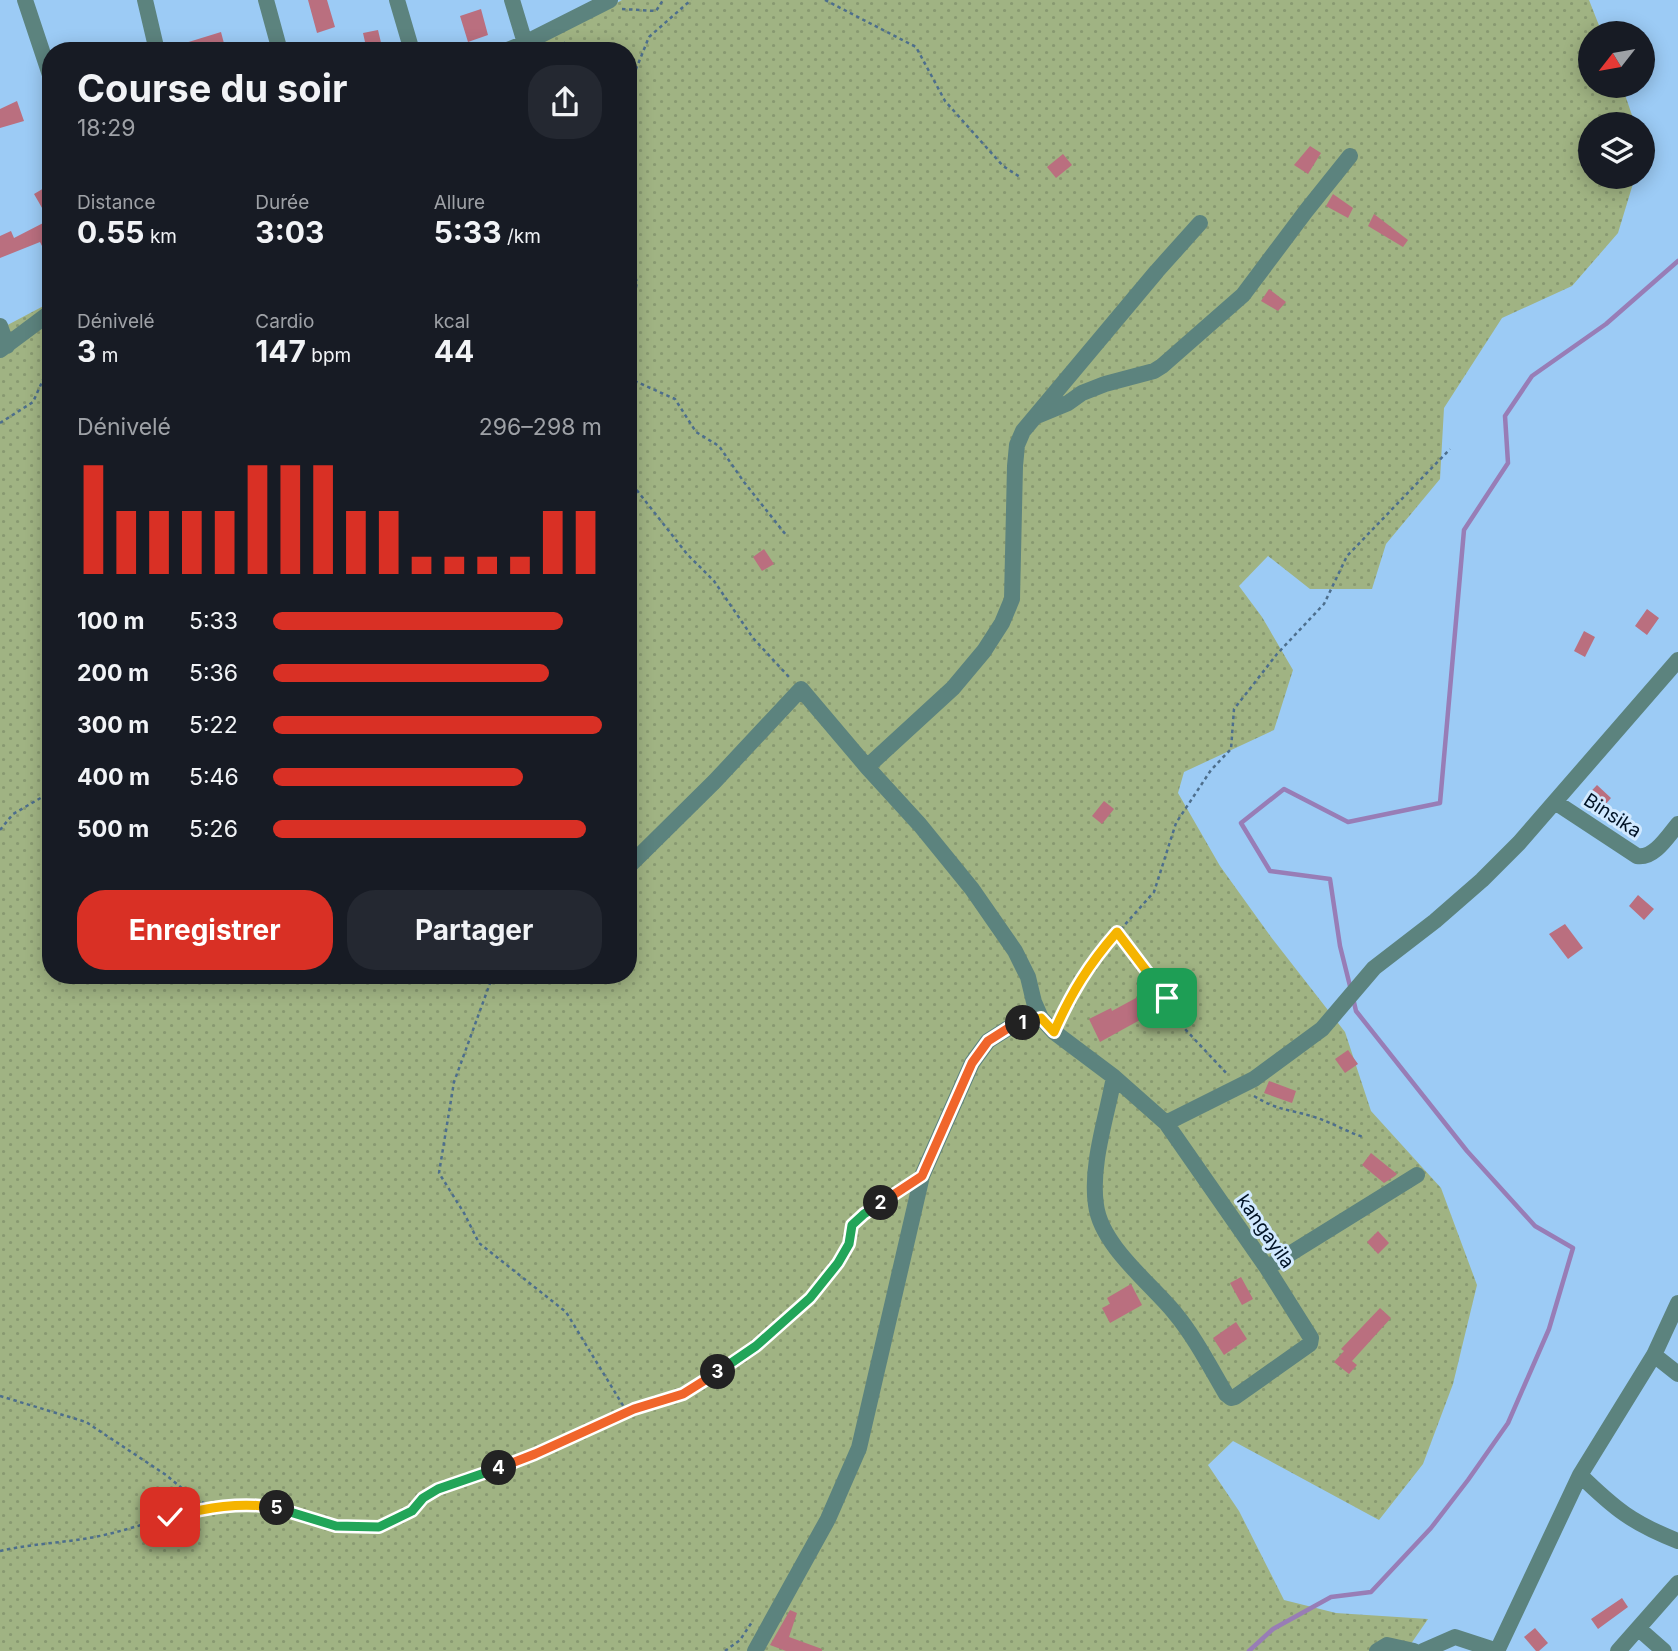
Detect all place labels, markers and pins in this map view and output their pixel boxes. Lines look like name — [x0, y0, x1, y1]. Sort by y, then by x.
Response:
pin — [1137, 968, 1197, 1028]
pin: 1 — [1006, 1006, 1040, 1040]
pin: 2 — [864, 1186, 898, 1220]
pin: 3 — [700, 1354, 736, 1390]
pin: 4 — [482, 1450, 516, 1486]
pin — [140, 1487, 200, 1547]
pin: 5 — [260, 1490, 294, 1526]

